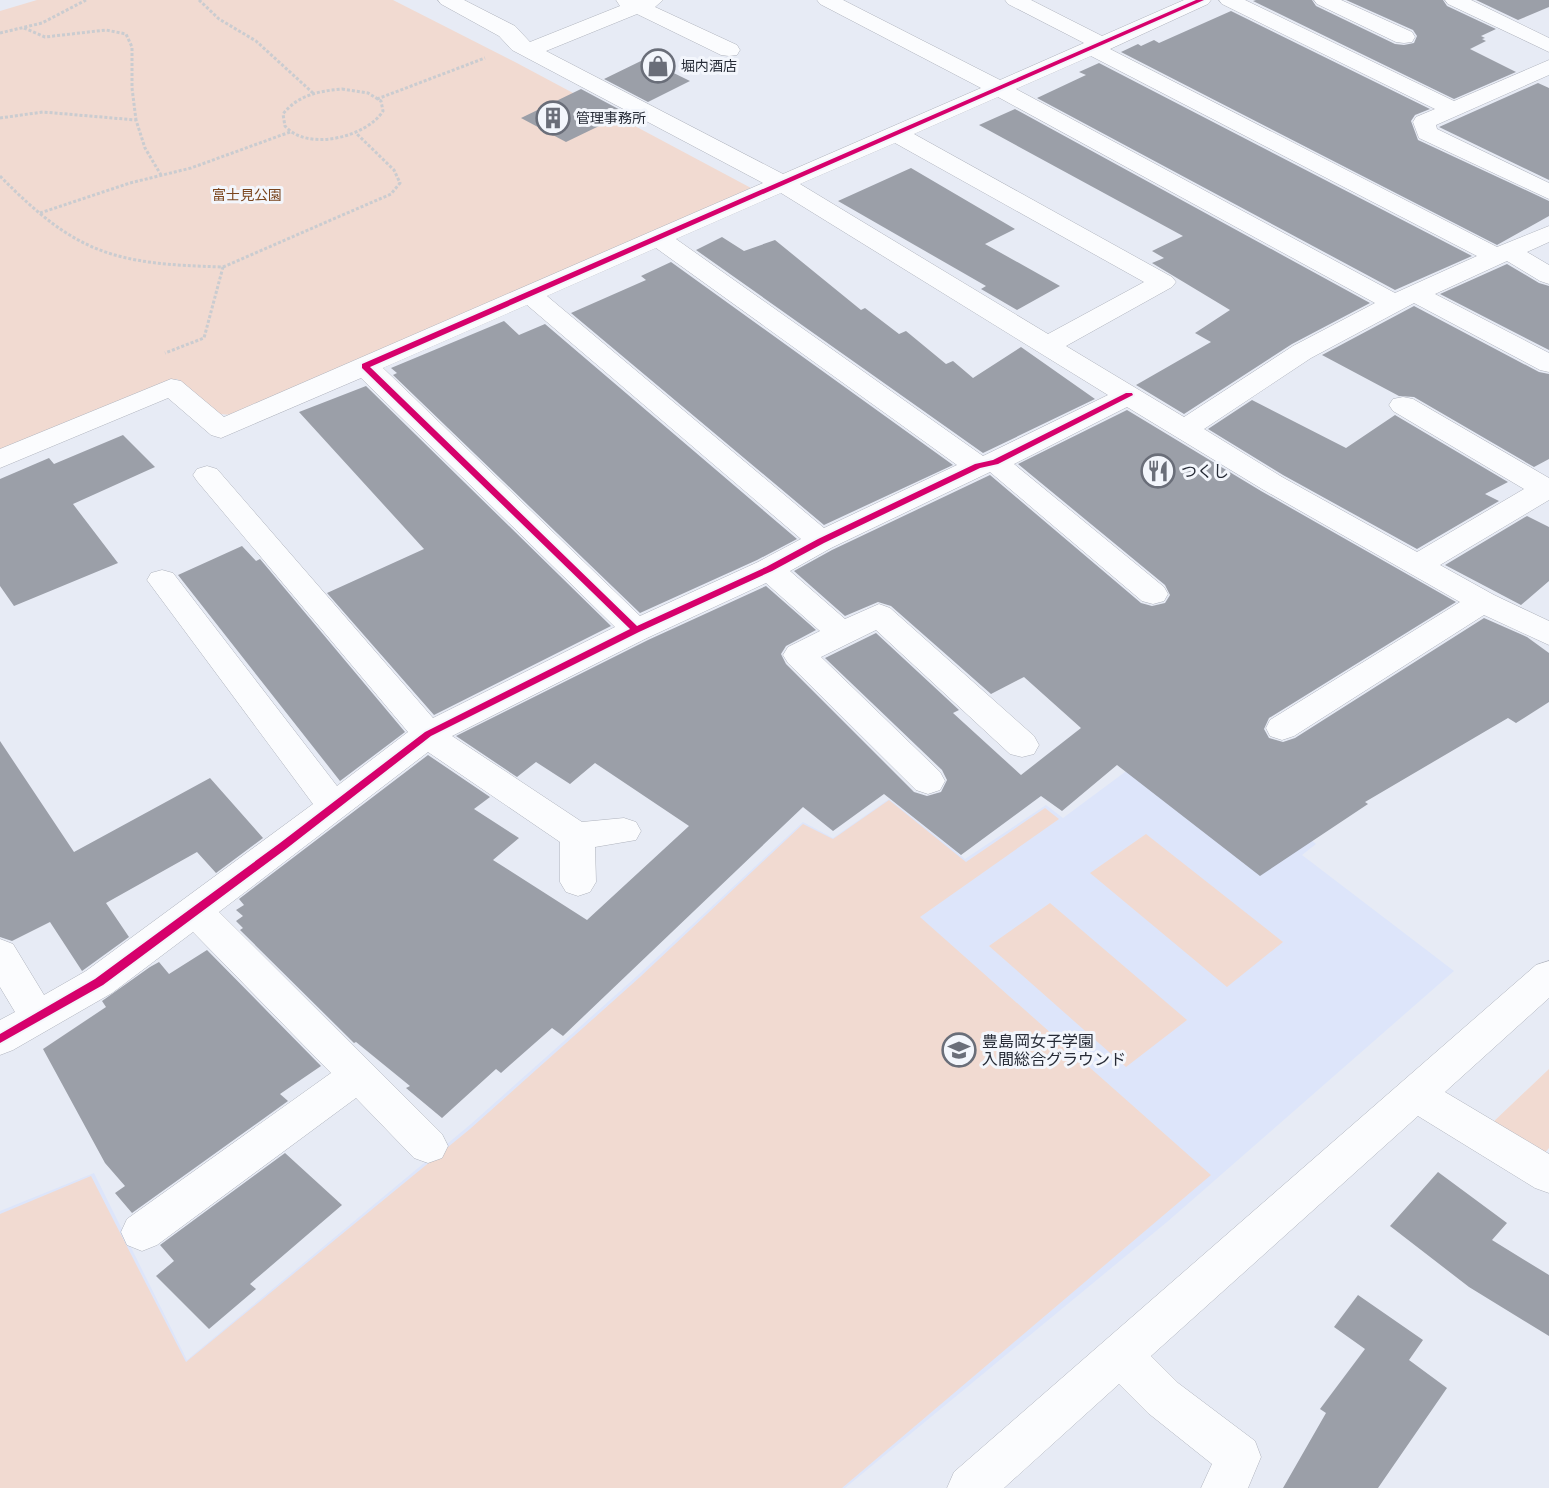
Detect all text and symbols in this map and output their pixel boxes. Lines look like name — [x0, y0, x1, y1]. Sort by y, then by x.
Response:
shop icon: 堀内酒店 — [640, 48, 676, 84]
place label: 堀内酒店 — [681, 58, 737, 74]
building icon: 管理事務所 — [535, 100, 571, 136]
place label: 管理事務所 — [576, 110, 646, 126]
park label: 富士見公園 — [212, 187, 282, 203]
restaurant icon: つくし — [1140, 453, 1176, 489]
place label: つくし — [1181, 462, 1229, 480]
school or university icon: 豊島岡女子学園 入間総合グラウンド — [941, 1032, 977, 1068]
place label: 豊島岡女子学園 入間総合グラウンド — [982, 1032, 1126, 1068]

